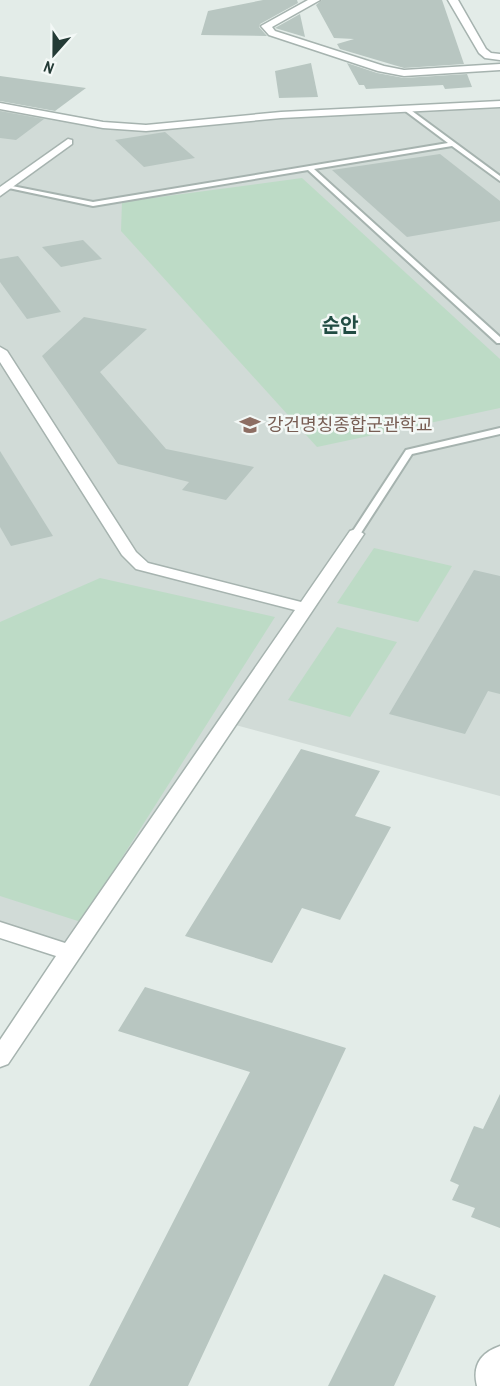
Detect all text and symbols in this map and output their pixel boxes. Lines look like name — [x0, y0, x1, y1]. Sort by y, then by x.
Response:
north arrow — [24, 24, 84, 84]
text: N — [40, 56, 57, 80]
district label: 순안 — [322, 311, 359, 338]
place label: 강건명칭종합군관학교 — [267, 412, 433, 437]
school or university icon: 강건명칭종합군관학교 — [238, 413, 262, 437]

